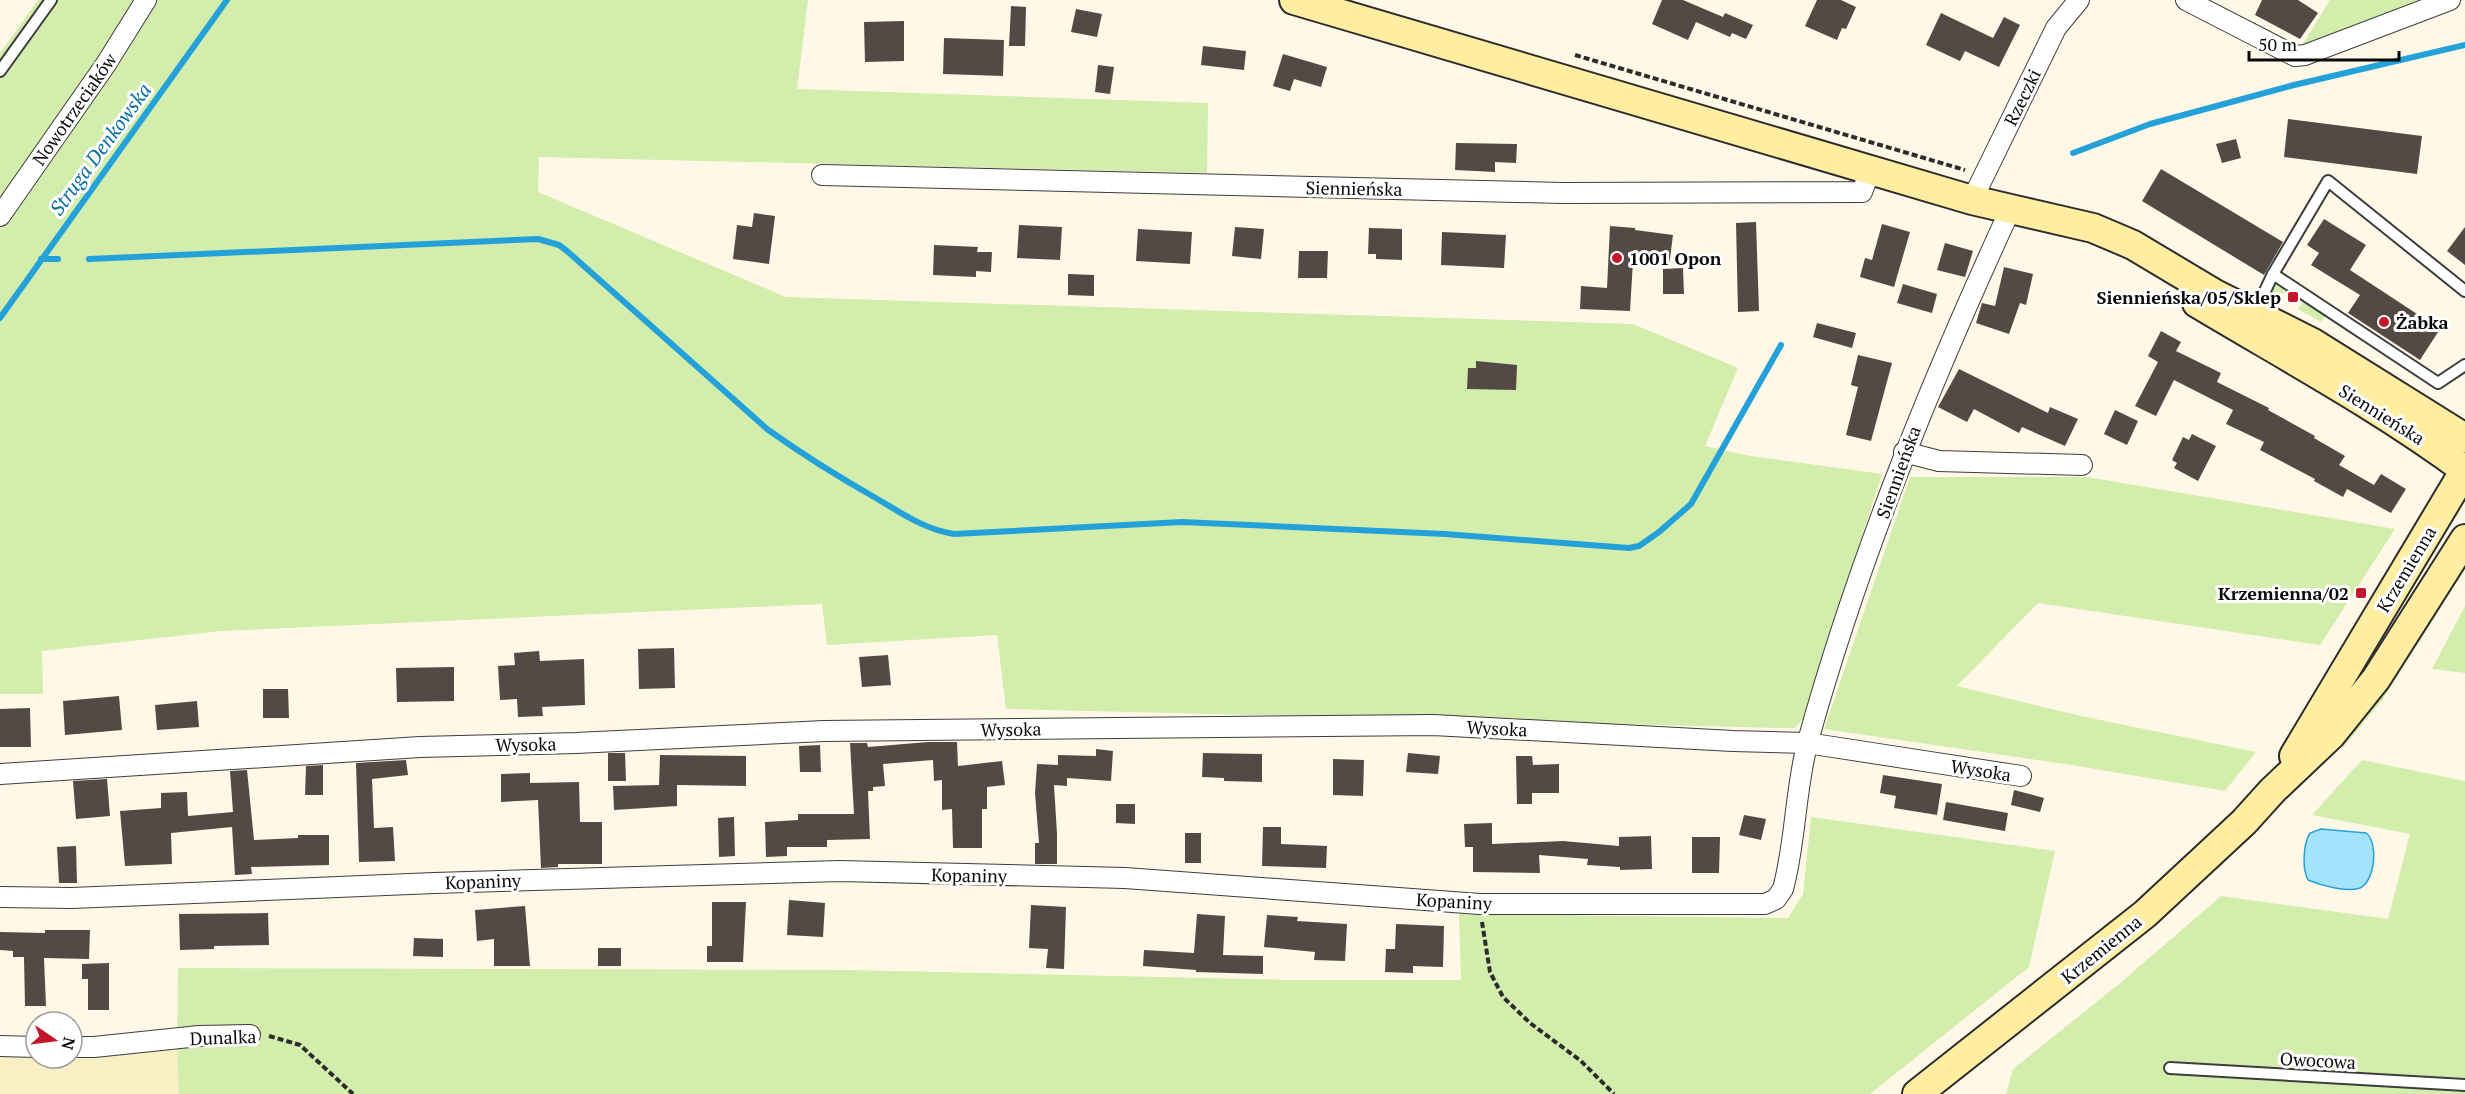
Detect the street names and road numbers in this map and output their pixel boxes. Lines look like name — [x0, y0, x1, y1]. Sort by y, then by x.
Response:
street label: Nowotrzeciaków — [26, 47, 122, 170]
street label: Rzeczki — [1998, 65, 2046, 129]
street label: Siennieńska — [1305, 175, 1403, 201]
street label: Siennieńska — [2335, 378, 2429, 450]
street label: Siennieńska — [1870, 422, 1926, 522]
street label: Krzemienna — [2371, 521, 2441, 617]
street label: Wysoka — [1466, 714, 1528, 742]
street label: Wysoka — [980, 716, 1042, 742]
street label: Wysoka — [495, 731, 557, 757]
street label: Wysoka — [1949, 753, 2013, 787]
street label: Kopaniny — [931, 862, 1008, 888]
street label: Kopaniny — [445, 868, 522, 894]
street label: Kopaniny — [1415, 887, 1493, 915]
street label: Krzemienna — [2056, 909, 2146, 989]
street label: Dunalka — [189, 1024, 257, 1050]
street label: Owocowa — [2279, 1046, 2357, 1074]

